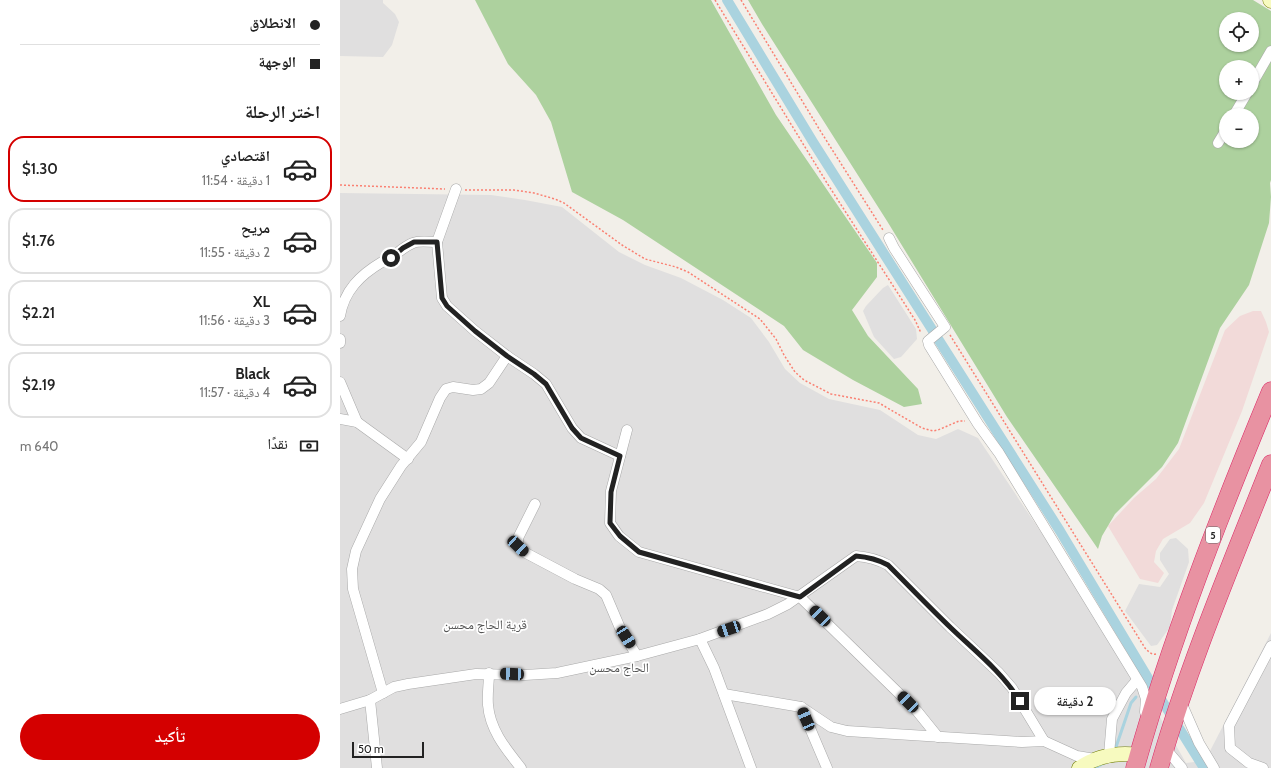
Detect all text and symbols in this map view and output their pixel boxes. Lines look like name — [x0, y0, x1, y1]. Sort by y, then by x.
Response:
map controls — [1219, 12, 1259, 148]
button: locate — [1219, 12, 1259, 52]
text: الانطلاق — [250, 14, 296, 32]
text: الوجهة — [258, 53, 296, 71]
button: + — [1219, 60, 1259, 100]
text: اختر الرحلة — [245, 101, 320, 123]
button: − — [1219, 108, 1259, 148]
text: اقتصادي — [221, 147, 270, 165]
icon: car — [282, 151, 318, 187]
text: $1.30 — [22, 160, 58, 178]
text: 1 دقيقة · 11:54 — [202, 172, 270, 188]
text: مريح — [241, 219, 270, 237]
icon: car — [282, 223, 318, 259]
text: $1.76 — [22, 232, 55, 250]
text: 2 دقيقة · 11:55 — [200, 244, 270, 260]
route start — [382, 249, 400, 267]
text: XL — [253, 293, 270, 311]
icon: car — [282, 295, 318, 331]
text: $2.21 — [22, 304, 55, 322]
text: 3 دقيقة · 11:56 — [199, 312, 270, 328]
text: Black — [235, 365, 270, 383]
icon: car — [282, 367, 318, 403]
text: $2.19 — [22, 376, 55, 394]
text: 4 دقيقة · 11:57 — [199, 384, 270, 400]
text: نقدًا — [267, 435, 288, 453]
icon: cash — [298, 435, 320, 457]
text: 640 m — [20, 438, 58, 454]
road number: 5 — [1206, 527, 1220, 543]
car — [505, 533, 531, 559]
car — [807, 603, 833, 629]
district label: قرية الحاج محسن — [443, 616, 527, 634]
car — [716, 619, 742, 639]
car — [614, 624, 638, 650]
district label: الحاج محسن — [589, 659, 649, 677]
car — [500, 668, 524, 680]
callout: 2 دقيقة — [1034, 687, 1116, 715]
car — [895, 689, 921, 715]
route end — [1011, 692, 1029, 710]
text: 2 دقيقة — [1057, 693, 1093, 709]
car — [796, 706, 816, 732]
button: تأكيد — [20, 714, 320, 760]
scale bar — [352, 740, 424, 759]
text: 50 m — [358, 742, 384, 756]

